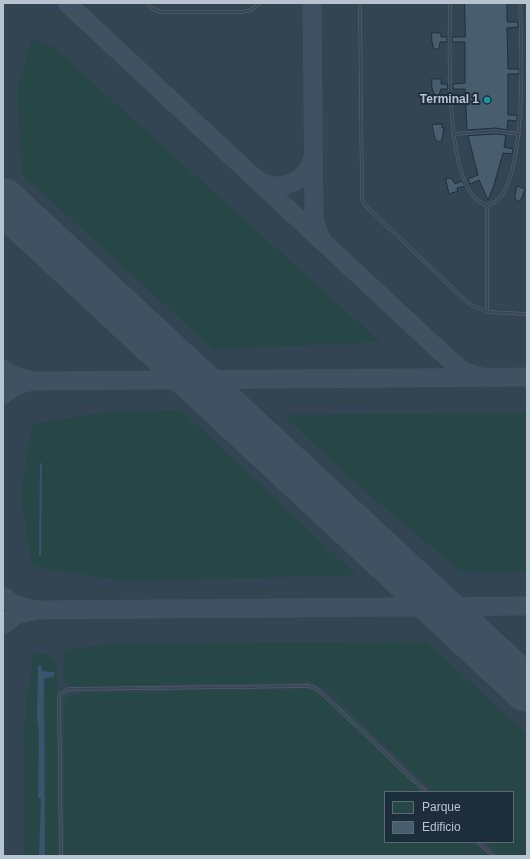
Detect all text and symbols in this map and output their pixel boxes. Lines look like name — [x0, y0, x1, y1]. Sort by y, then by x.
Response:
place label: Terminal 1 — [420, 93, 479, 107]
marker: Terminal 1 — [482, 95, 492, 105]
legend — [384, 791, 514, 843]
text: Parque — [422, 800, 461, 814]
text: Edificio — [422, 820, 461, 834]

